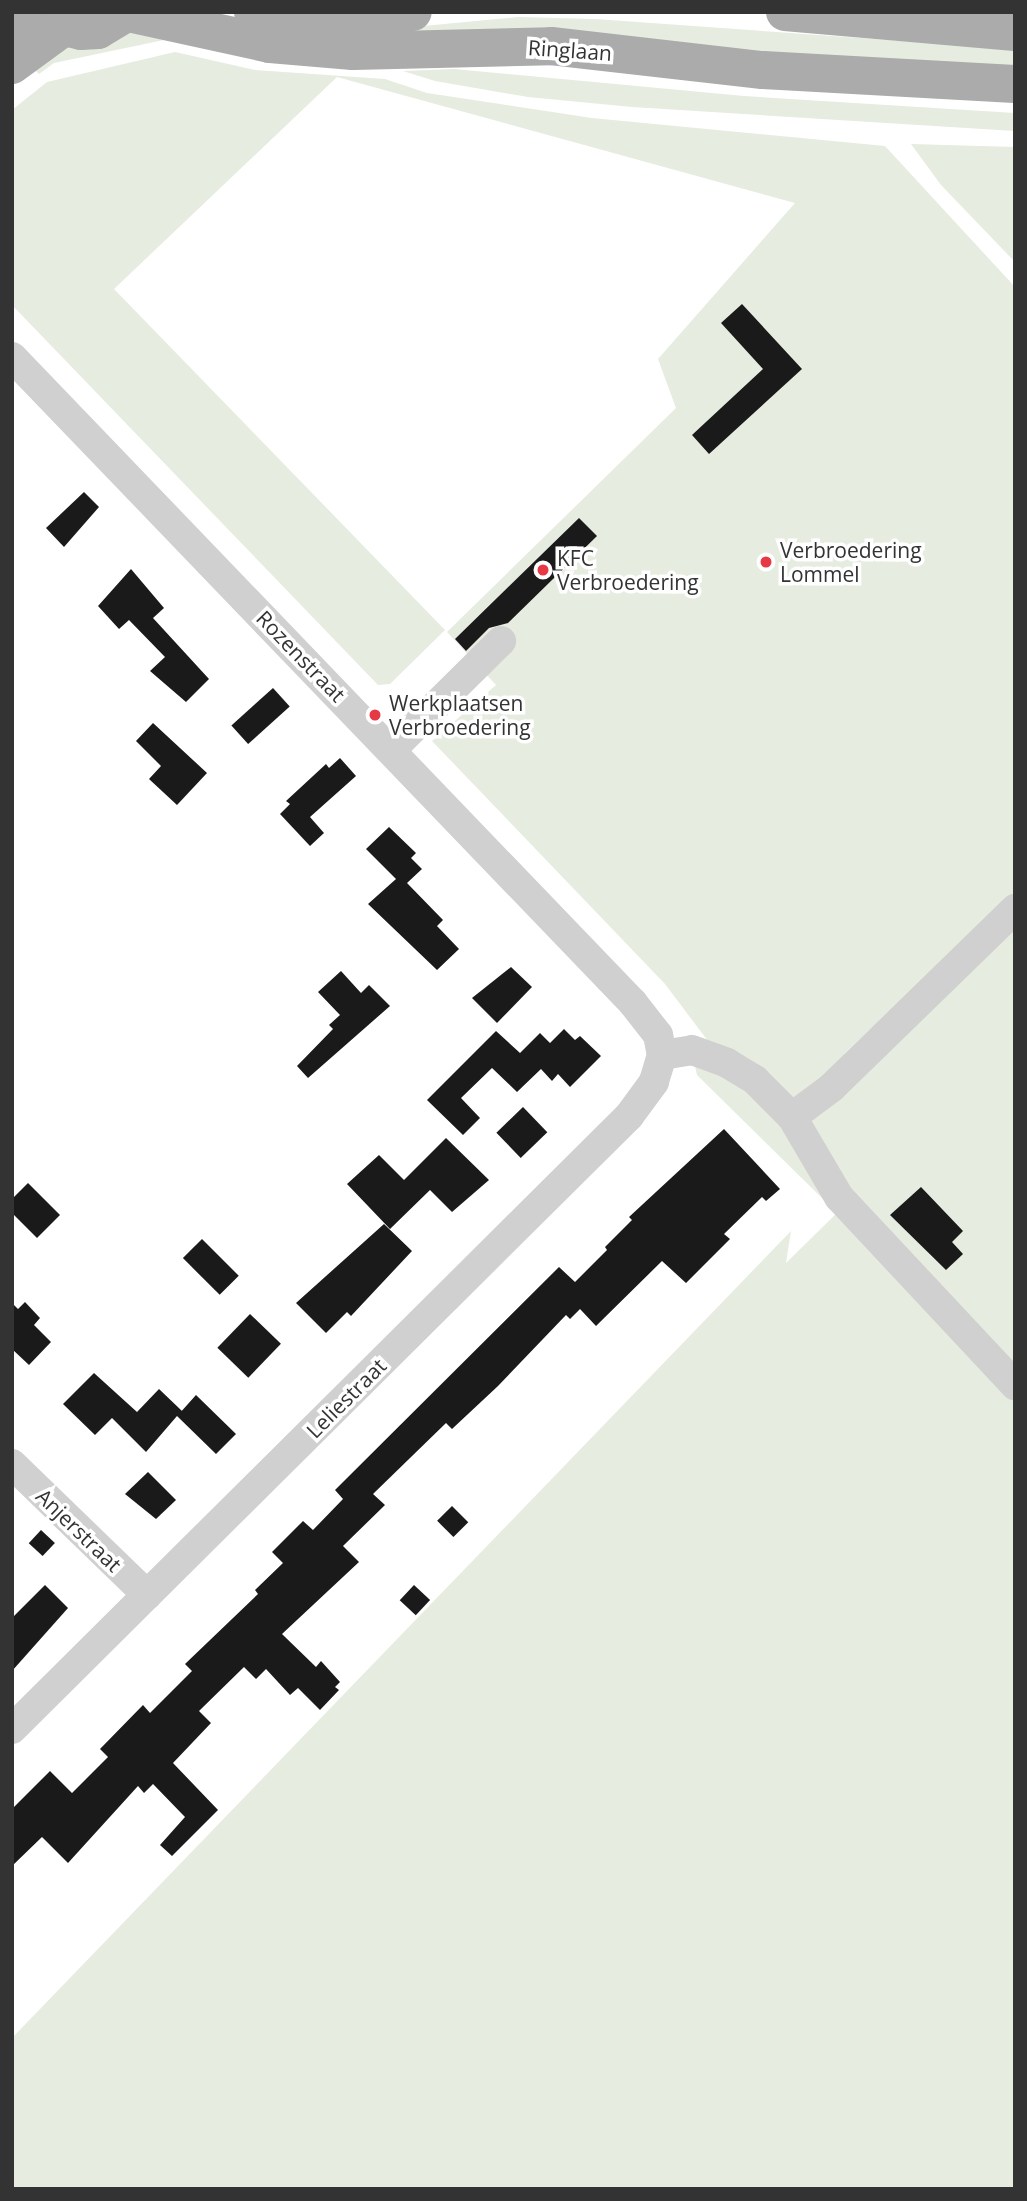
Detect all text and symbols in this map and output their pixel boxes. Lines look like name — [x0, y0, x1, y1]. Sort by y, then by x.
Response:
street label: Ringlaan — [527, 34, 613, 66]
place label: Verbroedering Lommel — [780, 537, 922, 587]
place label: KFC Verbroedering — [557, 545, 699, 595]
marker: Verbroedering Lommel — [758, 554, 774, 570]
marker: KFC Verbroedering — [535, 562, 551, 578]
street label: Rozenstraat — [251, 605, 351, 707]
place label: Werkplaatsen Verbroedering — [389, 690, 531, 740]
marker: Werkplaatsen Verbroedering — [367, 707, 383, 723]
street label: Leliestraat — [301, 1353, 391, 1443]
street label: Anjerstraat — [31, 1483, 127, 1577]

